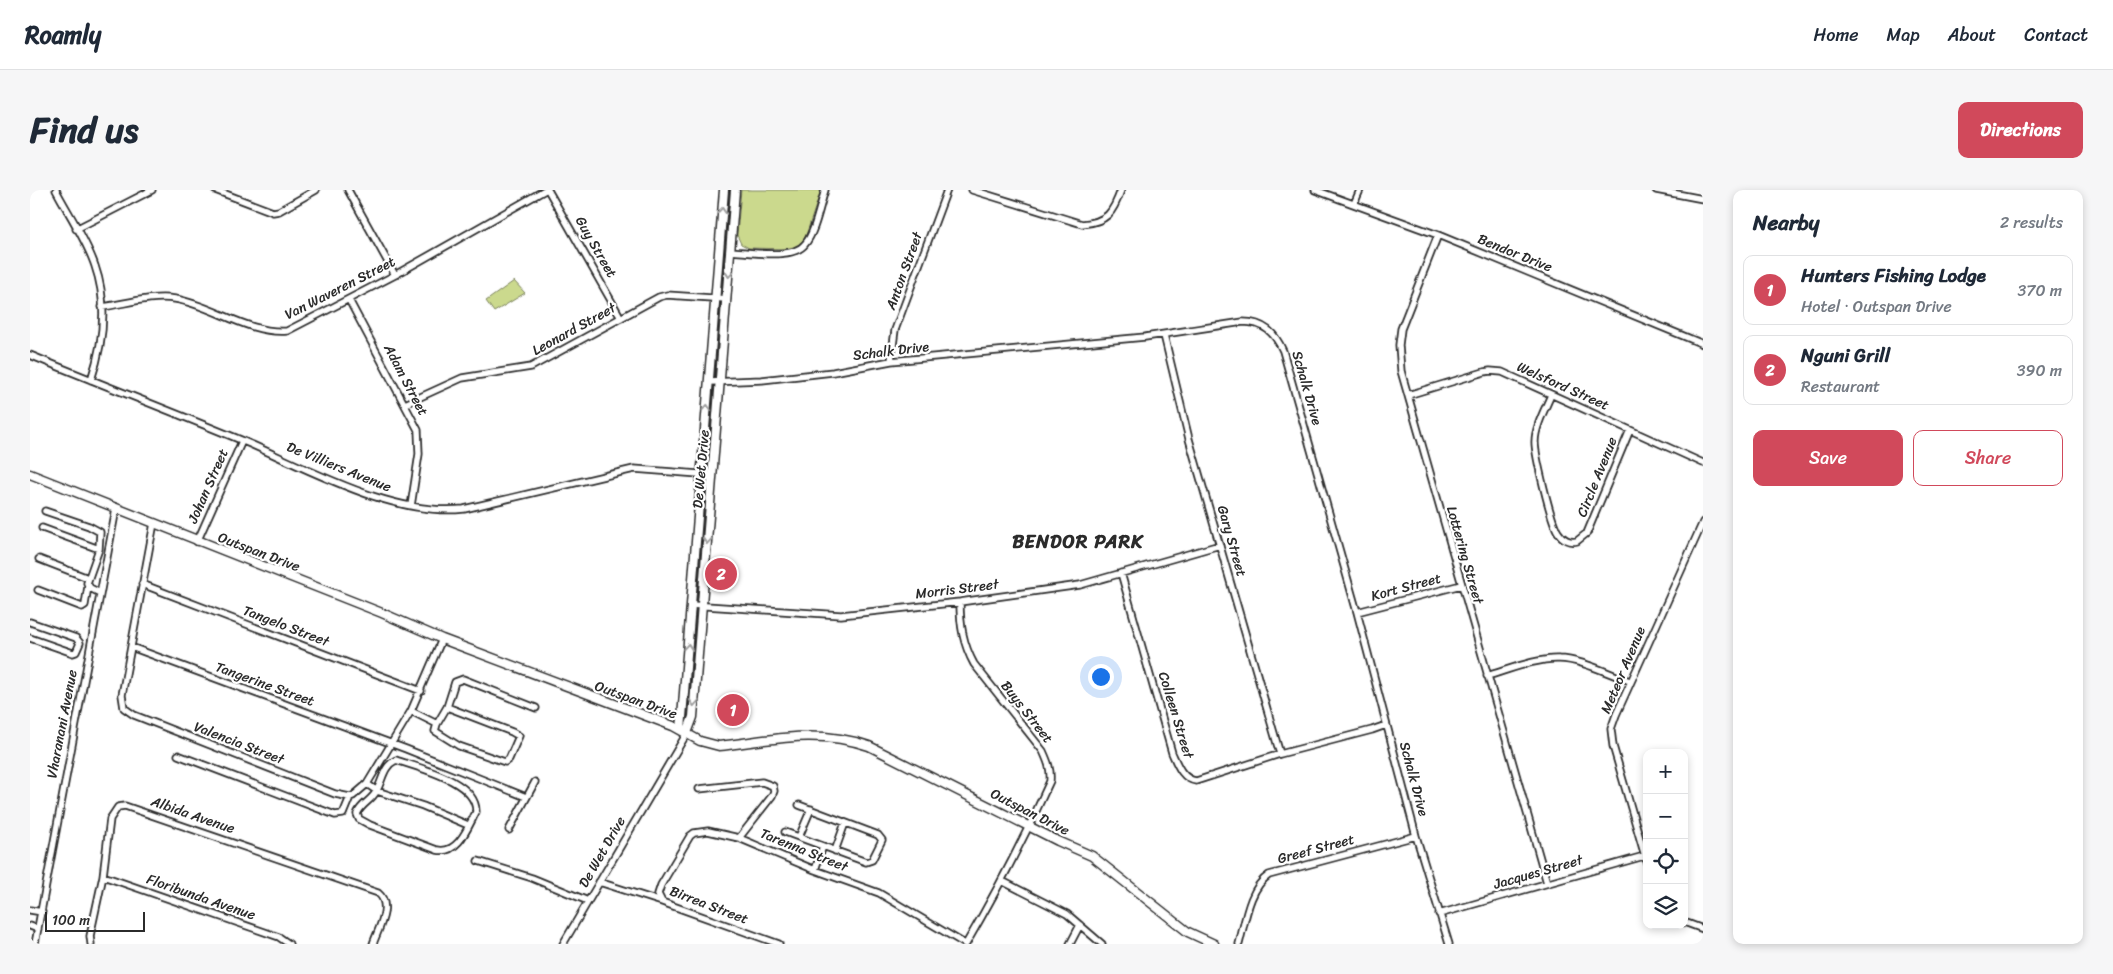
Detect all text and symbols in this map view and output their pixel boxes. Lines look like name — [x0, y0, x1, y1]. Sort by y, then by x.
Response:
text: Roamly — [25, 14, 101, 56]
text: Home — [1814, 19, 1859, 51]
text: Map — [1887, 19, 1920, 51]
text: About — [1948, 19, 1996, 51]
text: Contact — [2024, 19, 2088, 51]
text: Find us — [30, 99, 138, 161]
button: Directions — [1958, 102, 2083, 158]
text: Nearby — [1753, 204, 1819, 242]
one-way arrow — [717, 207, 728, 215]
text: 2 results — [2000, 208, 2063, 237]
street label: Guy Street — [568, 211, 624, 283]
street label: Anton Street — [878, 227, 930, 314]
street label: Bendor Drive — [1474, 227, 1556, 279]
street label: Van Waveren Street — [280, 249, 400, 327]
text: Hunters Fishing Lodge — [1801, 259, 1986, 292]
one-way arrow — [724, 270, 735, 278]
text: 1 — [1767, 276, 1773, 305]
text: 370 m — [2018, 276, 2062, 305]
text: Hotel · Outspan Drive — [1801, 292, 1952, 321]
street label: Leonard Street — [527, 295, 622, 362]
street label: Schalk Drive — [852, 334, 931, 368]
street label: Adam Street — [376, 339, 435, 420]
text: Nguni Grill — [1801, 339, 1890, 372]
street label: Schalk Drive — [1284, 348, 1330, 428]
street label: Welsford Street — [1513, 354, 1613, 418]
text: 2 — [1765, 356, 1775, 385]
text: 390 m — [2017, 356, 2062, 385]
text: Restaurant — [1801, 372, 1880, 401]
one-way arrow — [701, 404, 712, 412]
street label: De Wet Drive — [685, 429, 717, 509]
button: Save — [1753, 430, 1903, 486]
button: Share — [1913, 430, 2063, 486]
street label: Circle Avenue — [1570, 433, 1624, 521]
street label: De Villiers Avenue — [283, 435, 395, 499]
street label: Johan Street — [180, 445, 236, 528]
street label: Gary Street — [1210, 502, 1254, 580]
street label: Lottering Street — [1439, 503, 1491, 608]
street label: Outspan Drive — [214, 525, 304, 579]
district label: BENDOR PARK — [1012, 525, 1144, 558]
one-way arrow — [702, 537, 713, 545]
pin: 2 — [705, 555, 737, 593]
street label: Kort Street — [1368, 566, 1444, 608]
street label: Morris Street — [914, 571, 1001, 606]
street label: Tangelo Street — [239, 598, 334, 654]
street label: Meteor Avenue — [1593, 622, 1653, 718]
one-way arrow — [682, 643, 693, 651]
street label: Tangerine Street — [212, 654, 318, 714]
your location — [1088, 664, 1114, 690]
street label: Vharanani Avenue — [39, 667, 85, 781]
street label: Colleen Street — [1151, 668, 1201, 763]
street label: Outspan Drive — [591, 673, 681, 727]
street label: Buys Street — [994, 675, 1060, 749]
pin: 1 — [717, 691, 749, 729]
one-way arrow — [688, 699, 699, 707]
street label: Valencia Street — [190, 714, 289, 772]
street label: Schalk Drive — [1392, 739, 1436, 819]
map controls — [1643, 749, 1688, 929]
button: + — [1643, 749, 1688, 794]
street label: Outspan Drive — [986, 781, 1074, 843]
street label: Albida Avenue — [147, 789, 238, 841]
button: − — [1643, 794, 1688, 839]
street label: De Wet Drive — [571, 812, 633, 892]
street label: Tarenna Street — [756, 821, 853, 880]
street label: Greef Street — [1275, 827, 1357, 871]
button: locate — [1643, 839, 1688, 884]
street label: Jacques Street — [1490, 847, 1587, 897]
street label: Floribunda Avenue — [143, 867, 259, 927]
street label: Birrea Street — [666, 879, 752, 931]
button: layers — [1643, 884, 1688, 929]
text: 100 m — [52, 908, 90, 933]
scale bar — [45, 909, 145, 932]

